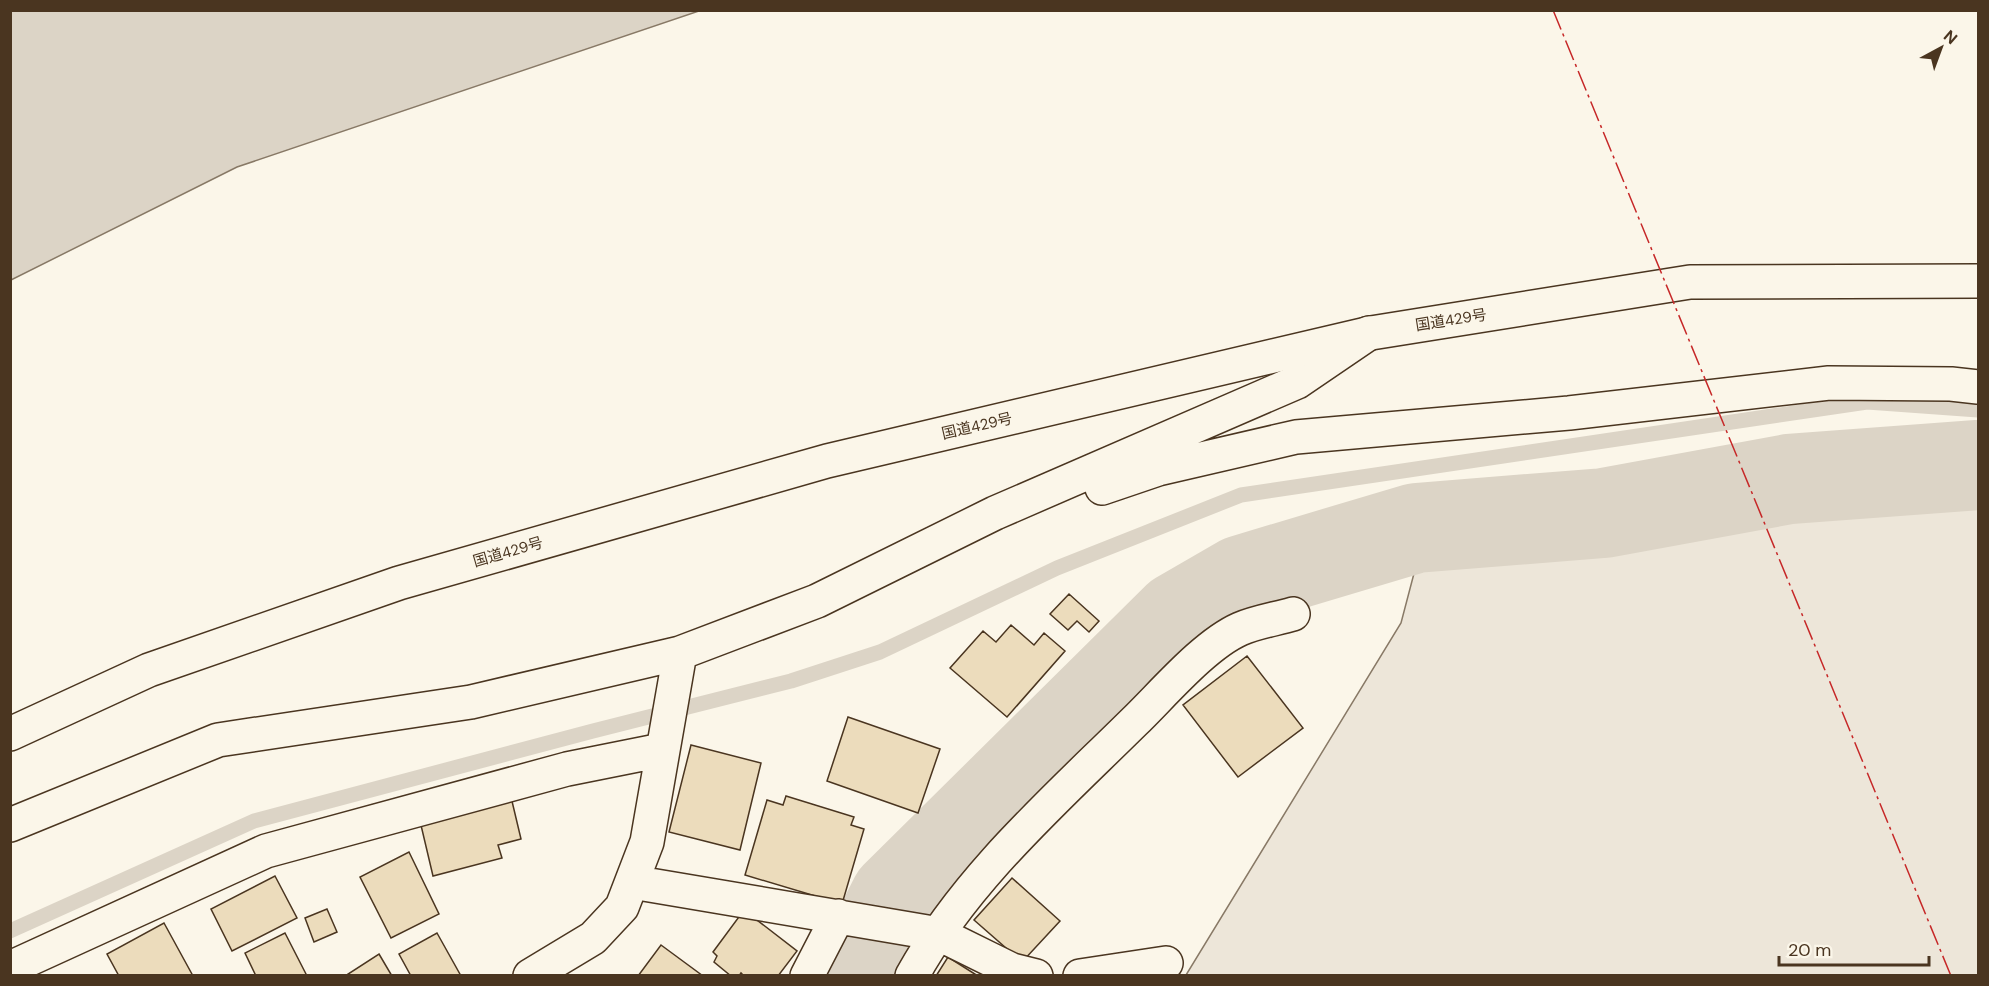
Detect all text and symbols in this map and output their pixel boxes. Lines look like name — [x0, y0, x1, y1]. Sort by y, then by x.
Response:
north arrow — [1911, 18, 1971, 78]
text: N — [1939, 25, 1962, 49]
street label: 国道429号 — [1414, 304, 1488, 336]
street label: 国道429号 — [940, 408, 1014, 444]
street label: 国道429号 — [471, 532, 545, 572]
scale bar — [1779, 929, 1929, 967]
text: 20 m — [1788, 938, 1831, 962]

